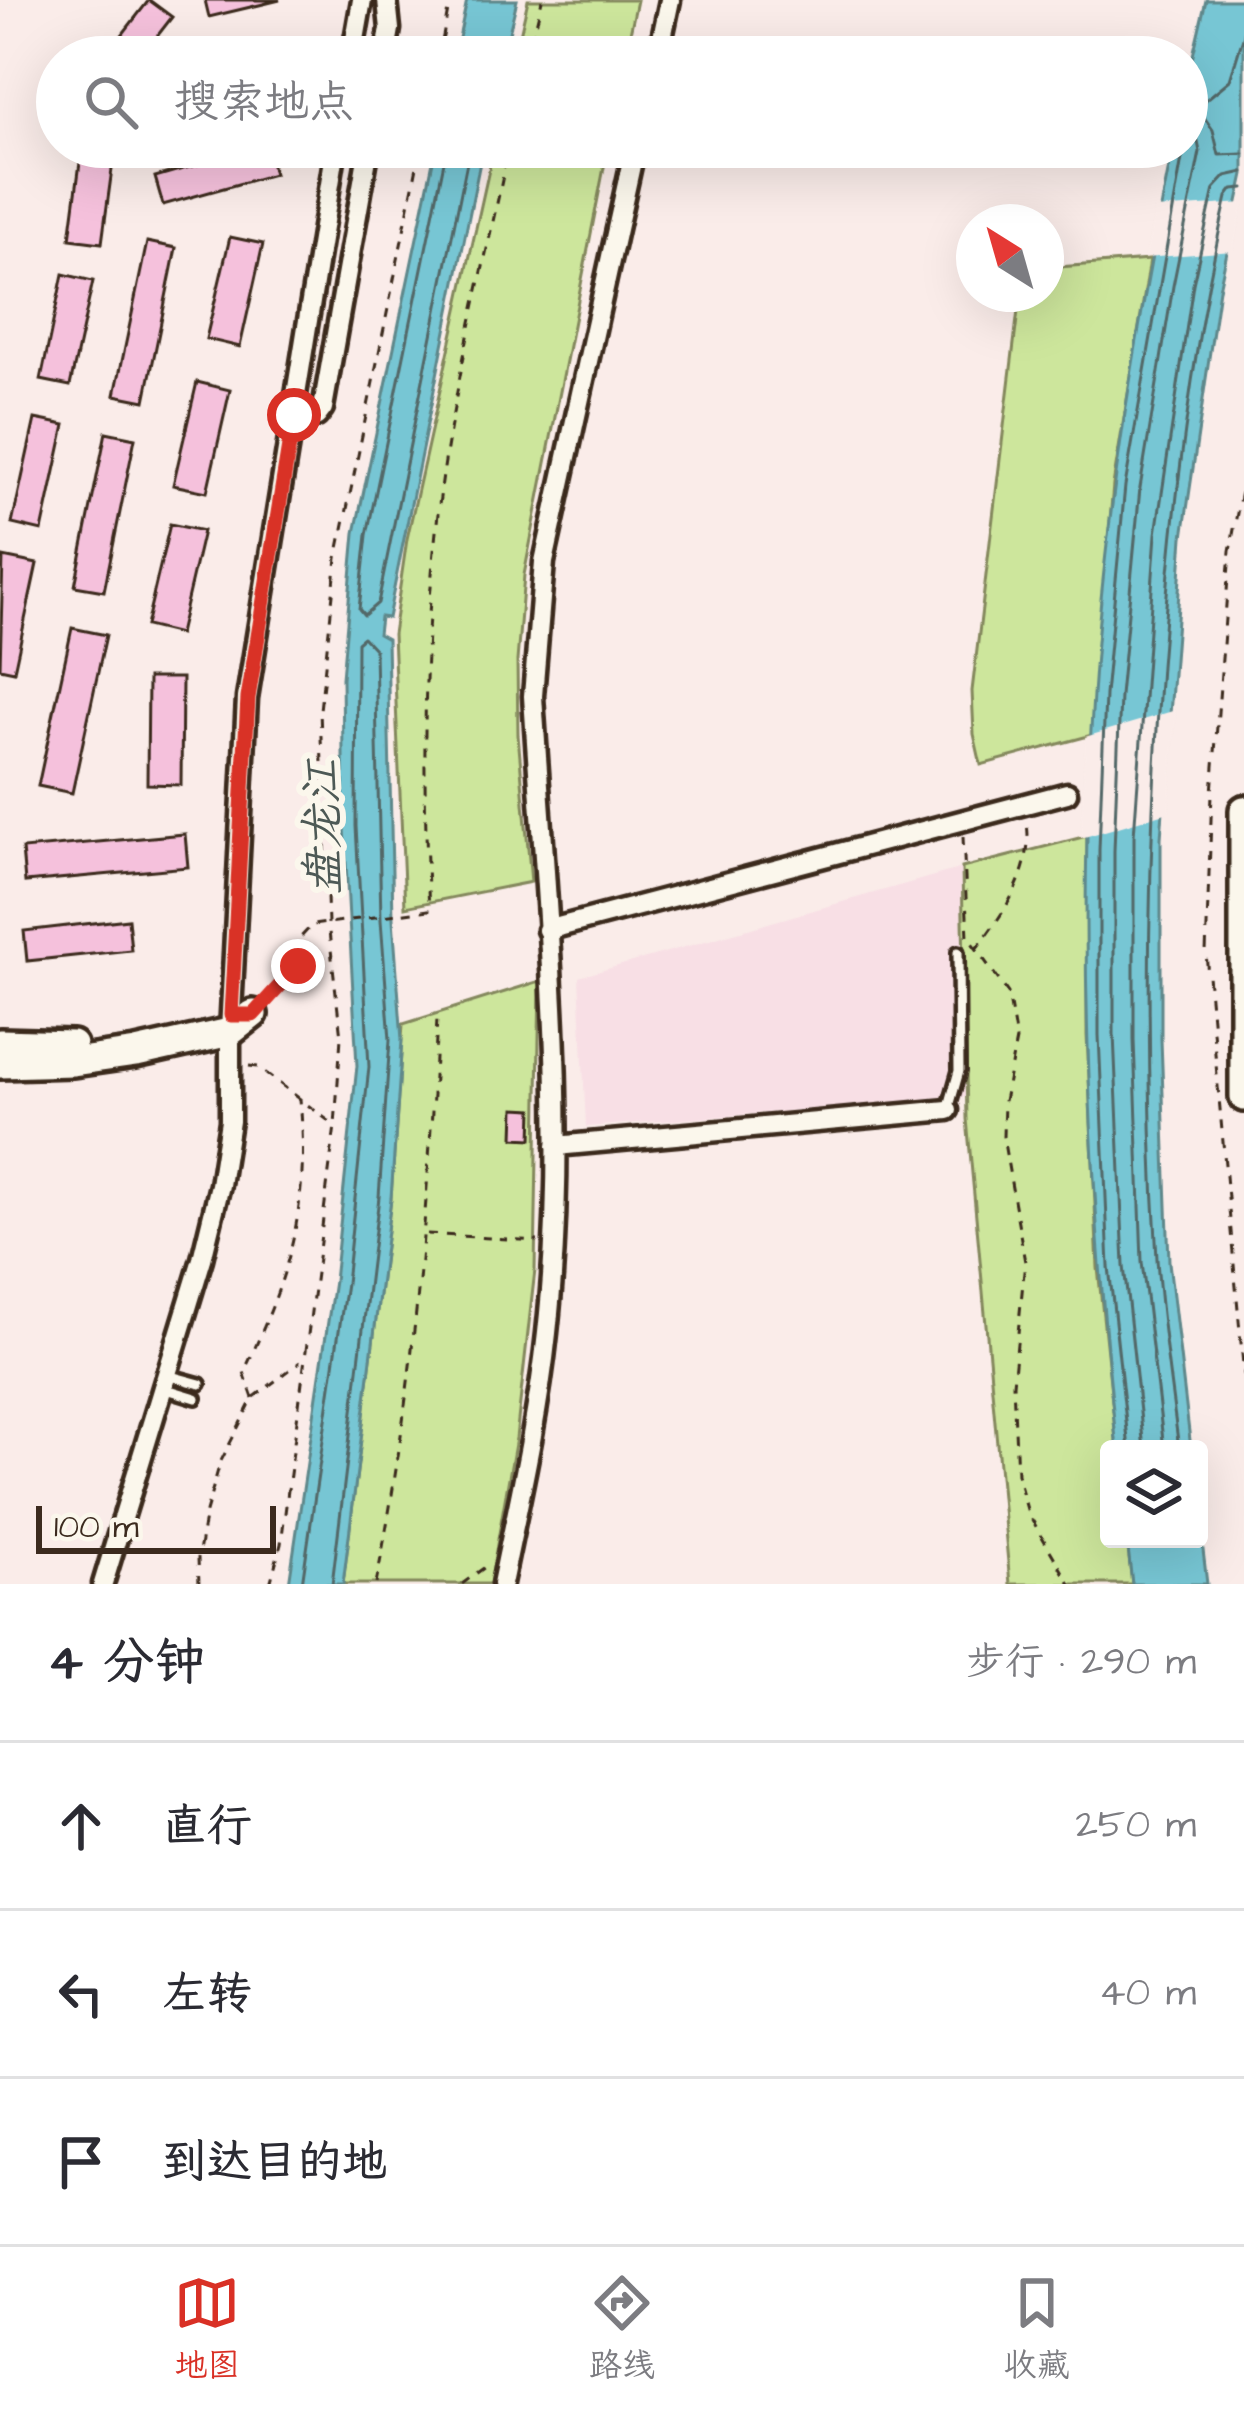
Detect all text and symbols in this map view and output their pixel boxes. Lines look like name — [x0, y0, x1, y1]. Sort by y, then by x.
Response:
search box — [36, 36, 1208, 168]
icon: search — [78, 69, 144, 135]
text: 搜索地点 — [174, 72, 354, 134]
north arrow — [956, 204, 1064, 312]
route start — [267, 388, 321, 442]
water label: 盘龙江 — [292, 757, 356, 895]
route end — [271, 939, 325, 993]
map controls — [1100, 1440, 1208, 1548]
button: layers — [1100, 1440, 1208, 1548]
scale bar — [36, 1500, 276, 1553]
text: 100 m — [54, 1504, 139, 1550]
text: 4 分钟 — [48, 1628, 205, 1699]
text: 步行 · 290 m — [966, 1636, 1196, 1690]
icon: ahead — [48, 1793, 114, 1859]
text: 直行 — [162, 1796, 252, 1858]
text: 250 m — [1075, 1799, 1196, 1853]
icon: left — [48, 1961, 114, 2027]
text: 左转 — [162, 1964, 252, 2026]
text: 40 m — [1099, 1967, 1196, 2021]
icon: arrive — [48, 2129, 114, 2195]
text: 到达目的地 — [162, 2132, 387, 2194]
tab: 地图 — [174, 2270, 240, 2389]
tab: 路线 — [589, 2270, 655, 2389]
tab: 收藏 — [1004, 2270, 1070, 2389]

